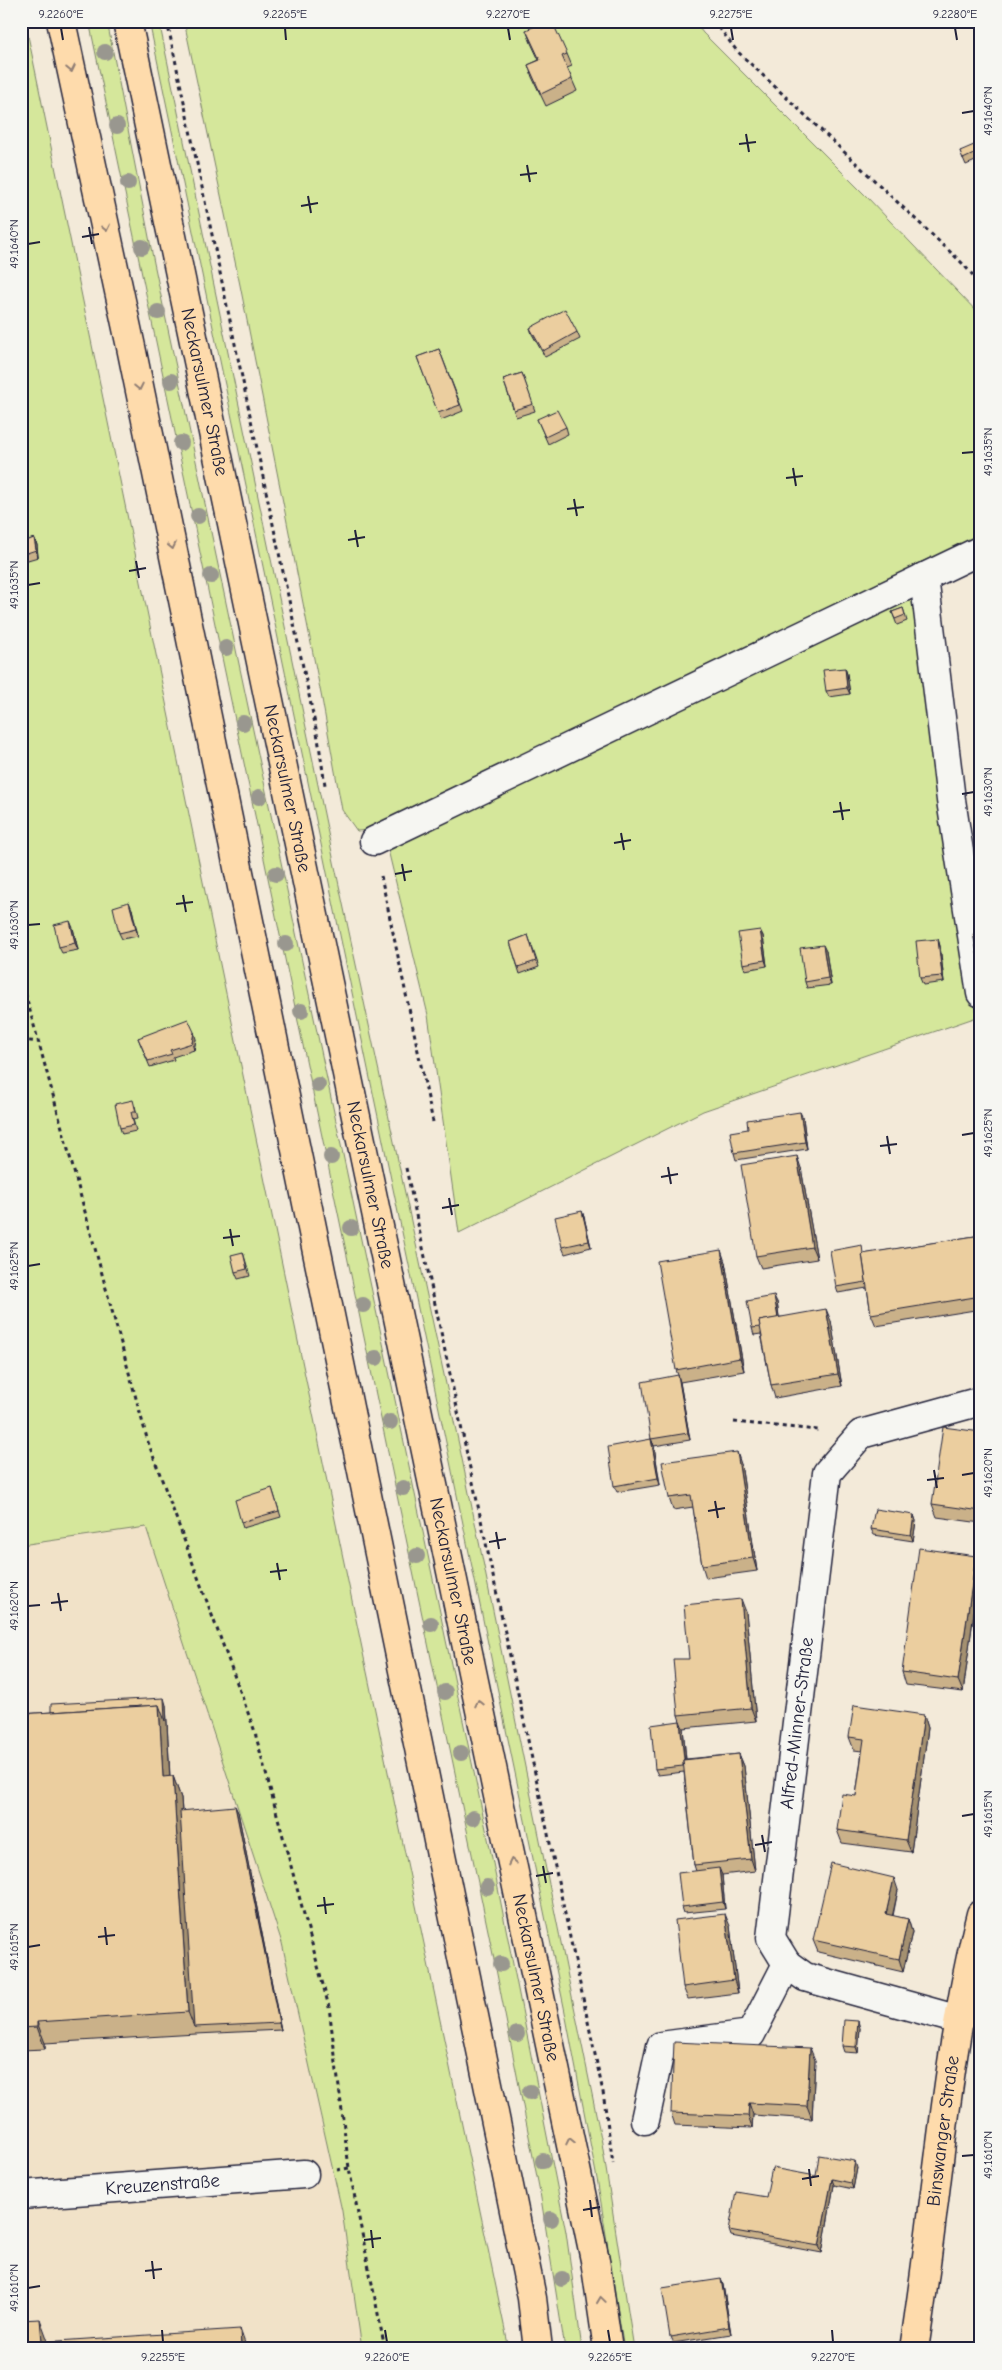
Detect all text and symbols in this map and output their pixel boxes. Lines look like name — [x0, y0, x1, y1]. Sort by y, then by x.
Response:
text: 9.2260°E — [39, 7, 83, 21]
text: 9.2265°E — [263, 7, 307, 21]
text: 9.2270°E — [486, 7, 530, 21]
text: 9.2275°E — [709, 7, 753, 21]
text: 9.2280°E — [933, 7, 977, 21]
one-way arrow — [65, 64, 76, 73]
text: 49.1640°N — [981, 86, 995, 136]
text: 49.1640°N — [7, 219, 21, 269]
one-way arrow — [100, 223, 110, 232]
street label: Neckarsulmer Straße — [176, 306, 233, 478]
one-way arrow — [134, 382, 144, 391]
text: 49.1635°N — [981, 428, 995, 476]
one-way arrow — [166, 541, 177, 550]
text: 49.1635°N — [7, 561, 21, 609]
street label: Neckarsulmer Straße — [259, 703, 316, 874]
text: 49.1630°N — [981, 767, 995, 817]
text: 49.1630°N — [7, 900, 21, 950]
street label: Neckarsulmer Straße — [342, 1099, 399, 1271]
text: 49.1625°N — [981, 1109, 995, 1157]
text: 49.1625°N — [7, 1242, 21, 1290]
text: 49.1620°N — [981, 1448, 995, 1498]
street label: Neckarsulmer Straße — [425, 1495, 481, 1667]
text: 49.1620°N — [7, 1581, 21, 1631]
street label: Alfred-Minner-Straße — [776, 1636, 818, 1810]
one-way arrow — [474, 1699, 485, 1707]
text: 49.1615°N — [981, 1790, 995, 1838]
one-way arrow — [507, 1858, 518, 1866]
street label: Neckarsulmer Straße — [508, 1892, 564, 2064]
text: 49.1615°N — [7, 1923, 21, 1971]
street label: Binswanger Straße — [922, 2054, 964, 2208]
text: 49.1610°N — [981, 2131, 995, 2179]
one-way arrow — [566, 2137, 576, 2145]
street label: Kreuzenstraße — [105, 2169, 221, 2200]
text: 49.1610°N — [7, 2264, 21, 2312]
one-way arrow — [596, 2296, 607, 2304]
text: 9.2255°E — [141, 2350, 185, 2364]
text: 9.2260°E — [365, 2350, 409, 2364]
text: 9.2265°E — [588, 2350, 632, 2364]
text: 9.2270°E — [811, 2350, 855, 2364]

